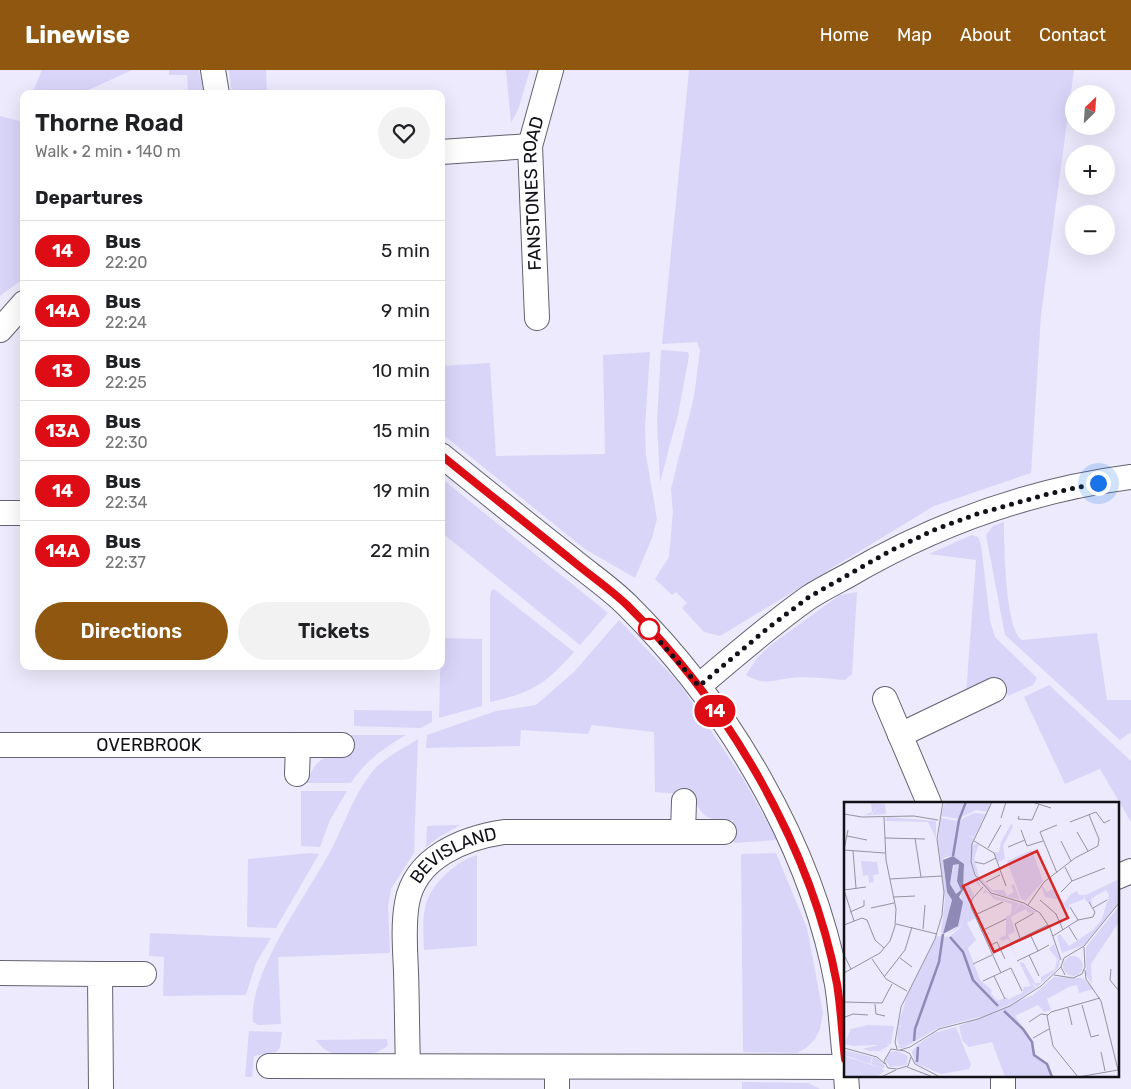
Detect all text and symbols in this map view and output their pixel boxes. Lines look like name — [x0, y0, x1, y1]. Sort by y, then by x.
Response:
text: Linewise — [25, 21, 130, 49]
text: Home — [820, 24, 869, 46]
text: Map — [897, 24, 932, 46]
text: About — [960, 24, 1011, 46]
text: Contact — [1039, 24, 1106, 46]
north arrow — [1065, 85, 1115, 135]
map controls — [1065, 85, 1115, 255]
button: heart — [378, 107, 430, 159]
text: Thorne Road — [35, 109, 184, 137]
street label: FANSTONES ROAD — [519, 114, 549, 271]
text: Walk · 2 min · 140 m — [35, 142, 181, 161]
button: + — [1065, 145, 1115, 195]
text: Departures — [35, 186, 143, 209]
button: − — [1065, 205, 1115, 255]
text: Bus — [105, 230, 141, 253]
text: 5 min — [381, 239, 430, 262]
text: 14 — [52, 240, 73, 262]
text: 22:20 — [105, 253, 147, 272]
text: Bus — [105, 290, 141, 313]
text: 9 min — [381, 299, 430, 322]
text: 14A — [45, 300, 80, 322]
text: 22:24 — [105, 313, 147, 332]
text: Bus — [105, 350, 141, 373]
text: 10 min — [372, 359, 430, 382]
text: 13 — [52, 360, 73, 382]
text: 22:25 — [105, 373, 147, 392]
text: Bus — [105, 410, 141, 433]
text: 15 min — [373, 419, 430, 442]
text: 13A — [46, 420, 79, 442]
text: 22:30 — [105, 433, 148, 452]
text: Bus — [105, 470, 141, 493]
your location — [1086, 471, 1111, 496]
text: 19 min — [373, 479, 430, 502]
text: 14 — [52, 480, 73, 502]
text: 22:34 — [105, 493, 147, 512]
text: Bus — [105, 530, 141, 553]
text: 22 min — [370, 539, 430, 562]
text: 14A — [45, 540, 80, 562]
text: 22:37 — [105, 553, 146, 572]
button: Directions — [35, 602, 228, 660]
button: Tickets — [238, 602, 430, 660]
unlabelled marker — [638, 618, 660, 640]
line badge: 14 — [692, 695, 738, 727]
text: 14 — [704, 700, 726, 722]
street label: OVERBROOK — [96, 734, 202, 756]
inset map — [844, 802, 1118, 1076]
street label: BEVISLAND — [405, 822, 499, 888]

